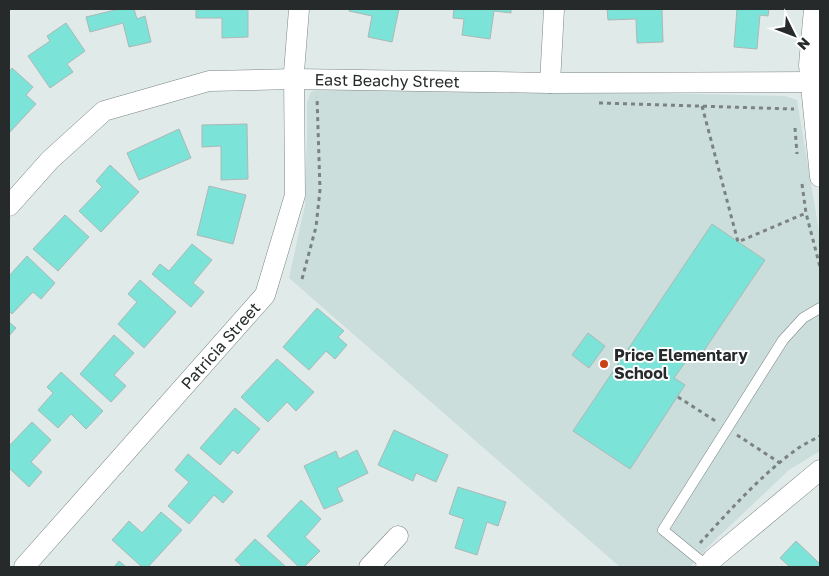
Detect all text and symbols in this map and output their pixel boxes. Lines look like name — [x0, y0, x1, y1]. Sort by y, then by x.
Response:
north arrow — [769, 10, 819, 60]
text: N — [794, 34, 814, 54]
street label: East Beachy Street — [314, 69, 460, 92]
street label: Patricia Street — [176, 298, 264, 393]
place label: Price Elementary School — [614, 345, 748, 383]
marker: Price Elementary School — [598, 358, 610, 370]

